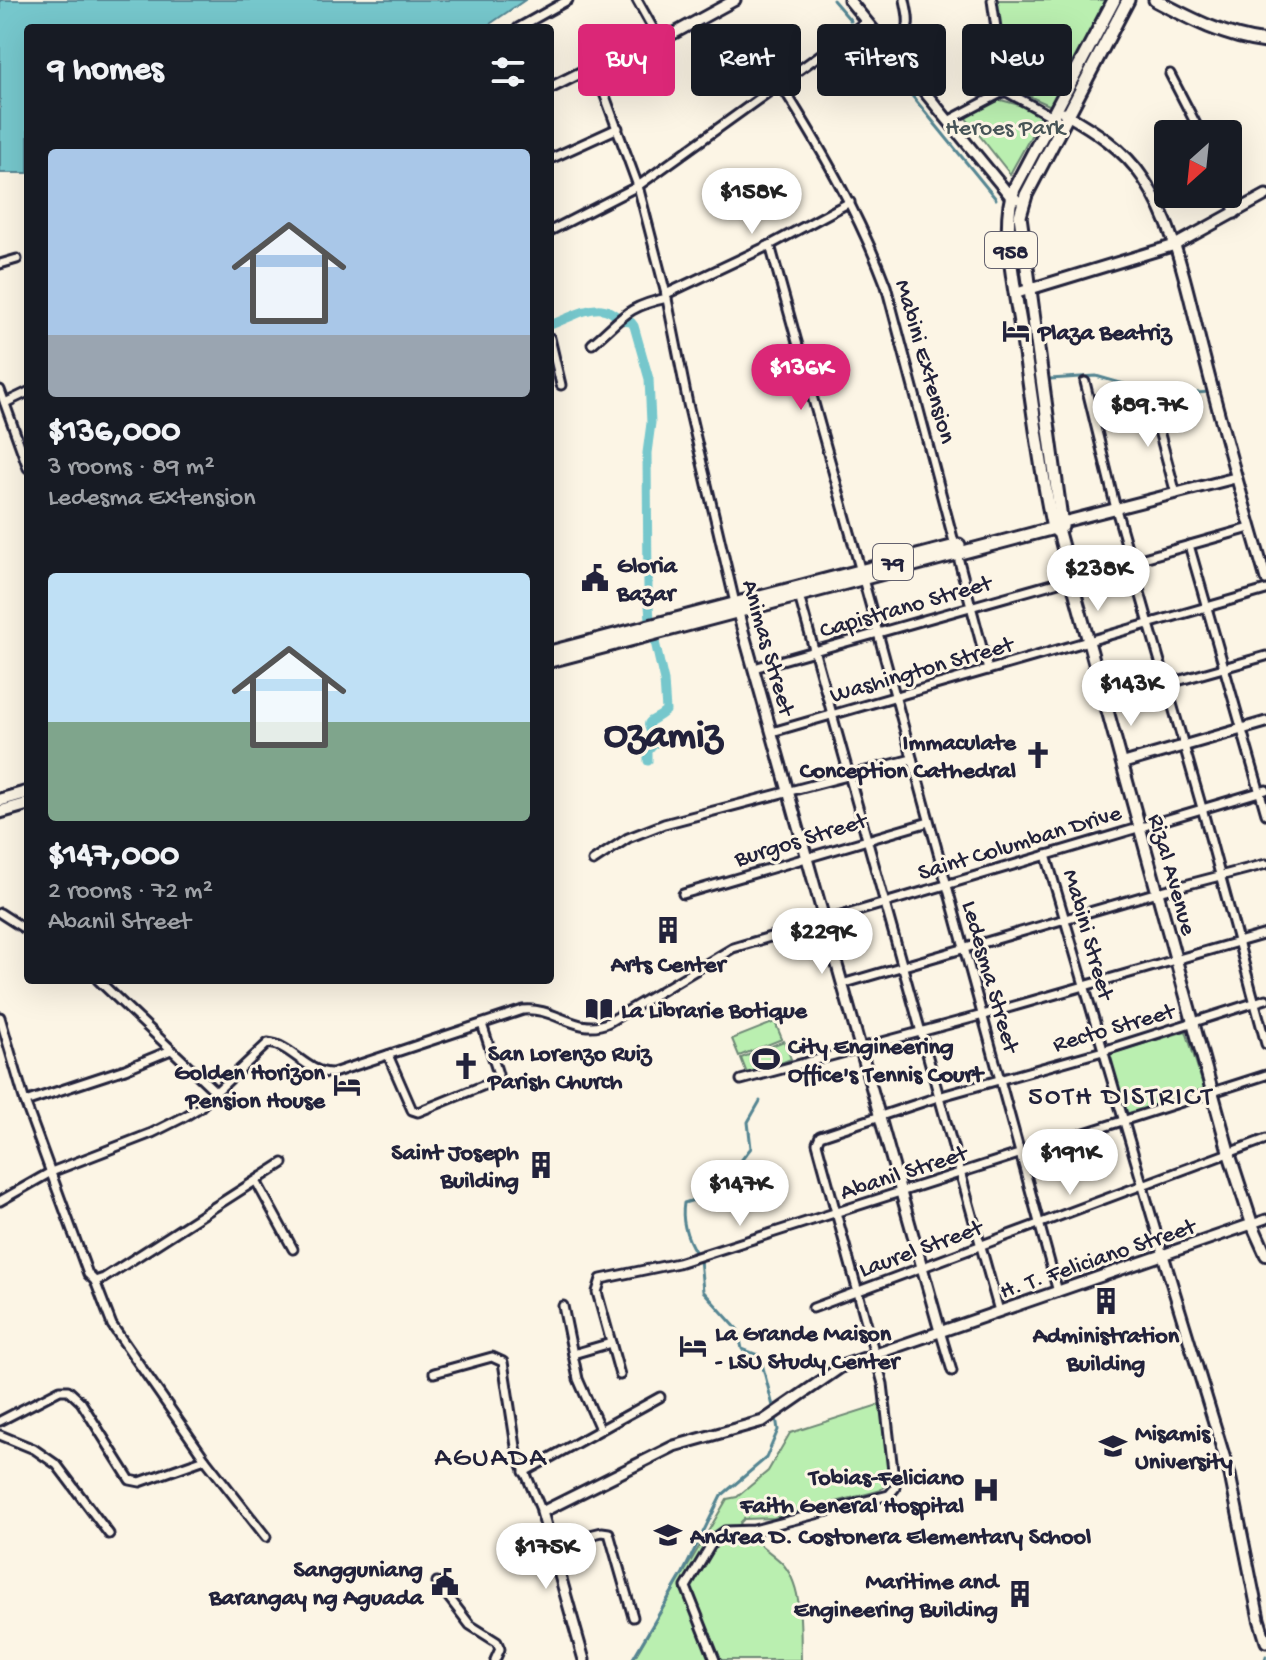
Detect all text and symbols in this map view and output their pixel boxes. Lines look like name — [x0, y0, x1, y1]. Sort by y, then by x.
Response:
chip: Buy — [578, 24, 675, 96]
chip: Rent — [691, 24, 801, 96]
chip: Filters — [817, 24, 946, 96]
chip: New — [962, 24, 1072, 96]
icon: filters — [486, 50, 530, 94]
text: 9 homes — [48, 52, 163, 92]
park label: Heroes Park — [945, 115, 1067, 144]
north arrow — [1154, 120, 1242, 208]
map controls — [1154, 120, 1242, 208]
pin: $158K — [696, 168, 808, 236]
text: $158K — [720, 178, 784, 209]
icon: home — [217, 201, 361, 345]
road number: 958 — [985, 232, 1037, 268]
street label: Mabini Extension — [886, 277, 961, 448]
hotel icon: Plaza Beatriz — [1001, 316, 1031, 346]
place label: Plaza Beatriz — [1036, 320, 1173, 349]
pin: $136K — [745, 344, 857, 412]
text: $136K — [769, 354, 833, 385]
pin: $89.7K — [1083, 381, 1213, 449]
text: $89.7K — [1111, 391, 1185, 422]
text: $136,000 — [48, 413, 180, 453]
text: 3 rooms · 89 m² — [48, 453, 215, 484]
text: Ledesma Extension — [48, 484, 256, 515]
road number: 79 — [873, 544, 913, 580]
pin: $238K — [1042, 545, 1154, 613]
place label: Gloria Bazar — [616, 553, 679, 610]
text: $238K — [1065, 555, 1131, 586]
public building icon: Gloria Bazar — [580, 563, 610, 593]
street label: Capistrano Street — [817, 569, 997, 647]
street label: Animas Street — [733, 577, 800, 721]
icon: home — [217, 625, 361, 769]
street label: Washington Street — [827, 631, 1019, 711]
pin: $143K — [1075, 660, 1187, 728]
text: $143K — [1100, 670, 1162, 701]
district label: Ozamiz — [604, 714, 725, 761]
place label: Immaculate Conception Cathedral — [800, 730, 1018, 787]
church icon: Immaculate Conception Cathedral — [1023, 740, 1053, 770]
street label: Saint Columban Drive — [915, 799, 1126, 889]
street label: Burgos Street — [730, 807, 873, 875]
street label: Rizal Avenue — [1139, 811, 1202, 940]
text: $147,000 — [48, 837, 179, 877]
street label: Mabini Street — [1054, 866, 1120, 1006]
text: 2 rooms · 72 m² — [48, 877, 213, 908]
street label: Ledesma Street — [953, 898, 1025, 1058]
text: Abanil Street — [48, 908, 191, 939]
pin: $229K — [766, 908, 878, 976]
building icon: Arts Center — [653, 915, 683, 945]
text: $229K — [790, 918, 854, 949]
place label: Arts Center — [610, 952, 728, 981]
library icon: La Librarie Botique — [584, 994, 614, 1024]
place label: La Librarie Botique — [621, 998, 808, 1027]
street label: Recto Street — [1050, 998, 1180, 1061]
place label: City Engineering Office's Tennis Court — [788, 1034, 985, 1091]
place label: San Lorenzo Ruiz Parish Church — [486, 1041, 653, 1098]
sports icon: City Engineering Office's Tennis Court — [751, 1044, 781, 1074]
church icon: San Lorenzo Ruiz Parish Church — [451, 1051, 481, 1081]
place label: Golden Horizon Pension House — [174, 1060, 327, 1117]
hotel icon: Golden Horizon Pension House — [332, 1070, 362, 1100]
district label: 50TH DISTRICT — [1028, 1082, 1214, 1115]
pin: $191K — [1014, 1129, 1126, 1197]
text: $191K — [1040, 1139, 1100, 1170]
place label: Saint Joseph Building — [391, 1140, 519, 1197]
street label: Abanil Street — [837, 1140, 973, 1208]
building icon: Saint Joseph Building — [526, 1150, 556, 1180]
pin: $147K — [684, 1160, 796, 1228]
text: $147K — [709, 1170, 771, 1201]
street label: H. T. Feliciano Street — [997, 1213, 1202, 1307]
street label: Laurel Street — [856, 1214, 989, 1286]
building icon: Administration Building — [1091, 1286, 1121, 1316]
place label: La Grande Maison - LSU Study Center — [715, 1321, 901, 1378]
place label: Administration Building — [1032, 1323, 1180, 1380]
hotel icon: La Grande Maison - LSU Study Center — [678, 1331, 708, 1361]
place label: Misamis University — [1135, 1421, 1233, 1478]
school or university icon: Misamis University — [1098, 1431, 1128, 1461]
district label: AGUADA — [434, 1443, 548, 1476]
place label: Tobias-Feliciano Faith General Hospital — [739, 1465, 965, 1522]
hospital icon: Tobias-Feliciano Faith General Hospital — [971, 1475, 1001, 1505]
school or university icon: Andrea D. Costonera Elementary School — [653, 1520, 683, 1550]
pin: $175K — [490, 1523, 602, 1591]
place label: Andrea D. Costonera Elementary School — [689, 1524, 1091, 1553]
text: $175K — [514, 1533, 578, 1564]
place label: Sangguniang Barangay ng Aguada — [208, 1557, 425, 1614]
public building icon: Sangguniang Barangay ng Aguada — [430, 1567, 460, 1597]
place label: Maritime and Engineering Building — [794, 1569, 1001, 1626]
building icon: Maritime and Engineering Building — [1005, 1579, 1035, 1609]

